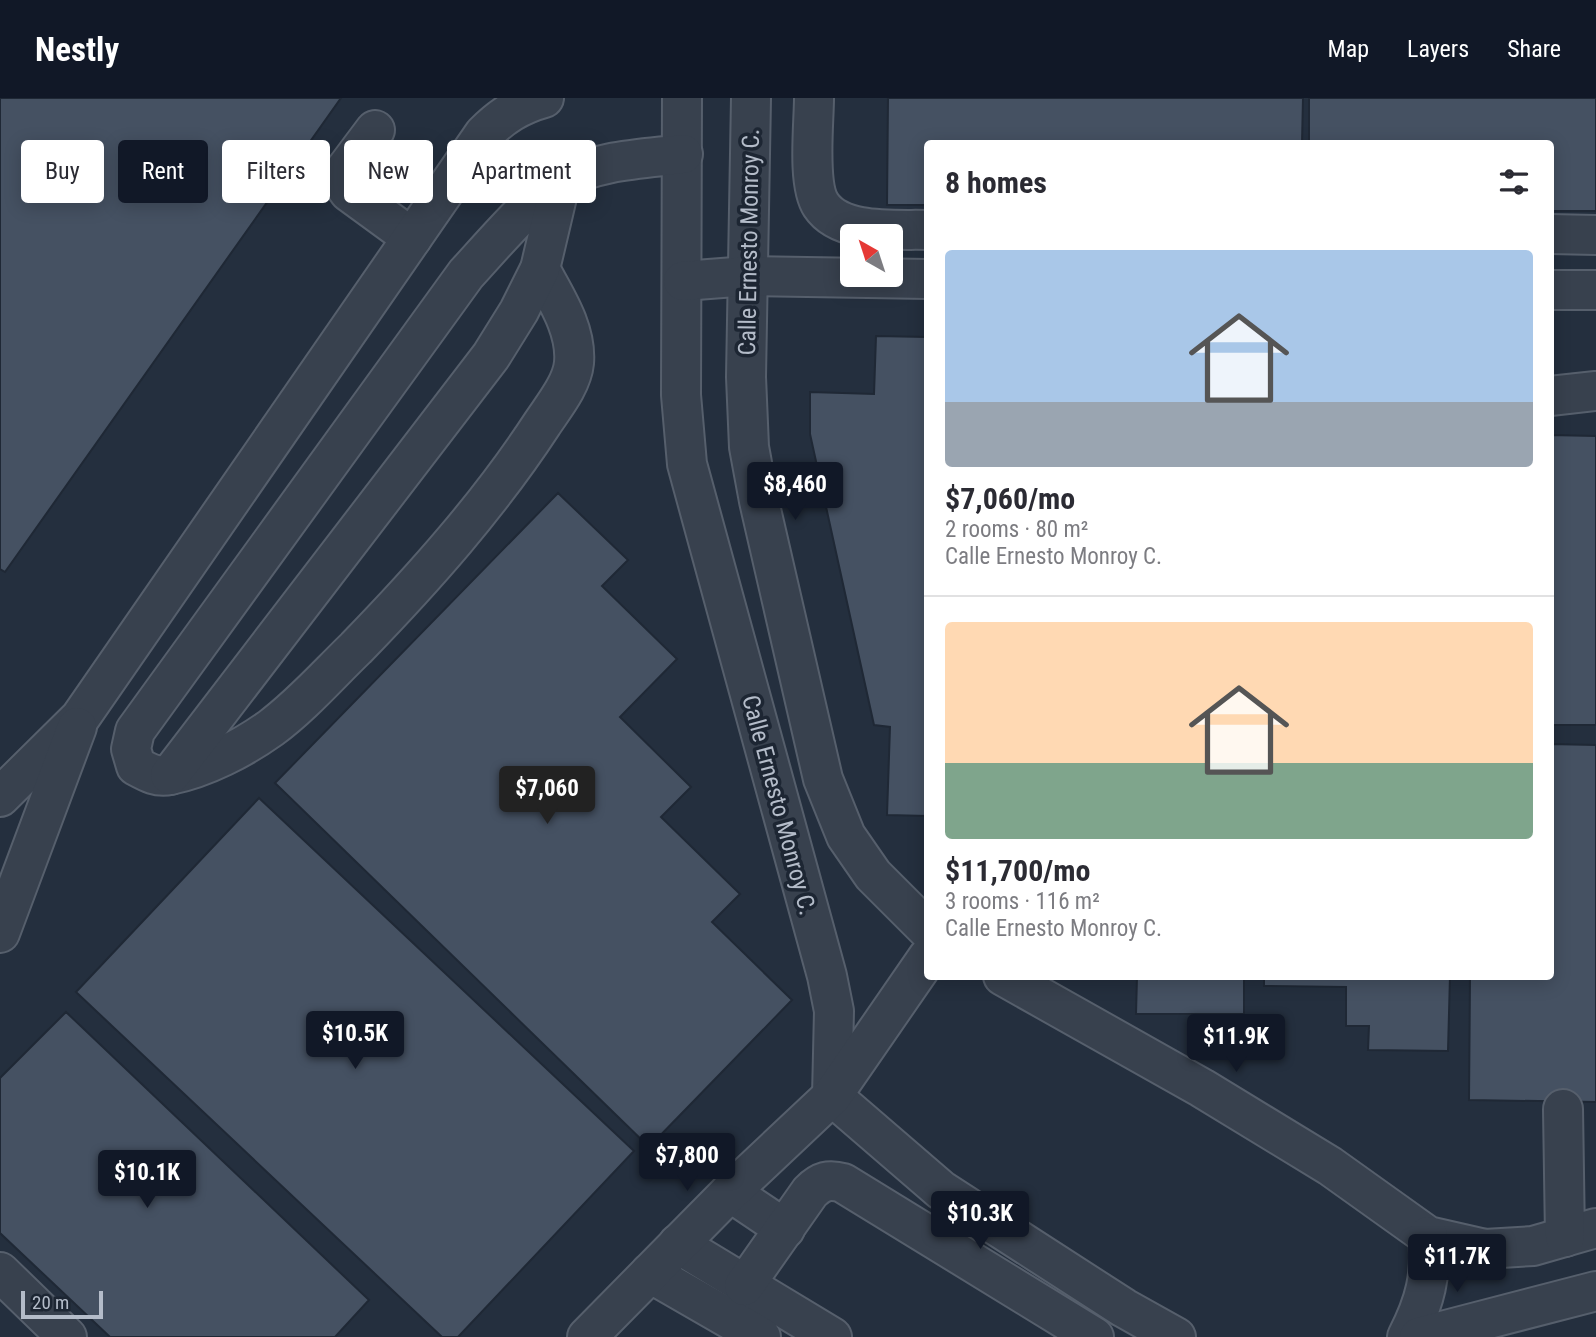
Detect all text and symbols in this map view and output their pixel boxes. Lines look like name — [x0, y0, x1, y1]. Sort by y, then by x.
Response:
text: Nestly — [35, 30, 119, 69]
text: Map — [1328, 35, 1369, 63]
text: Layers — [1407, 35, 1469, 63]
text: Share — [1507, 35, 1561, 63]
street label: Calle Ernesto Monroy C. — [733, 128, 765, 356]
chip: Buy — [21, 140, 104, 203]
chip: Rent — [118, 140, 208, 203]
chip: Filters — [222, 140, 330, 203]
chip: New — [344, 140, 433, 203]
chip: Apartment — [447, 140, 596, 203]
icon: filters — [1495, 163, 1533, 201]
text: 8 homes — [945, 165, 1047, 200]
north arrow — [840, 224, 903, 287]
map controls — [840, 224, 903, 287]
icon: home — [1176, 295, 1302, 421]
pin: $8,460 — [738, 462, 852, 522]
text: $8,460 — [763, 471, 827, 498]
text: $7,060/mo — [945, 481, 1075, 516]
text: 2 rooms · 80 m² — [945, 516, 1088, 543]
text: Calle Ernesto Monroy C. — [945, 543, 1162, 570]
icon: home — [1176, 667, 1302, 793]
street label: Calle Ernesto Monroy C. — [736, 692, 822, 918]
pin: $7,060 — [490, 766, 604, 826]
text: $7,060 — [515, 775, 579, 802]
text: $11,700/mo — [945, 853, 1090, 888]
text: 3 rooms · 116 m² — [945, 888, 1100, 915]
text: Calle Ernesto Monroy C. — [945, 915, 1162, 942]
pin: $10.5K — [298, 1012, 412, 1071]
pin: $11.9K — [1179, 1014, 1293, 1074]
text: $10.5K — [322, 1020, 388, 1047]
text: $11.9K — [1203, 1023, 1269, 1050]
pin: $7,800 — [630, 1134, 744, 1193]
text: $7,800 — [655, 1142, 719, 1169]
pin: $10.1K — [90, 1150, 204, 1210]
text: $10.1K — [114, 1159, 180, 1186]
pin: $10.3K — [923, 1192, 1037, 1251]
text: $10.3K — [947, 1200, 1013, 1227]
pin: $11.7K — [1400, 1234, 1514, 1294]
text: $11.7K — [1424, 1243, 1490, 1270]
scale bar — [21, 1288, 103, 1320]
text: 20 m — [32, 1291, 69, 1314]

